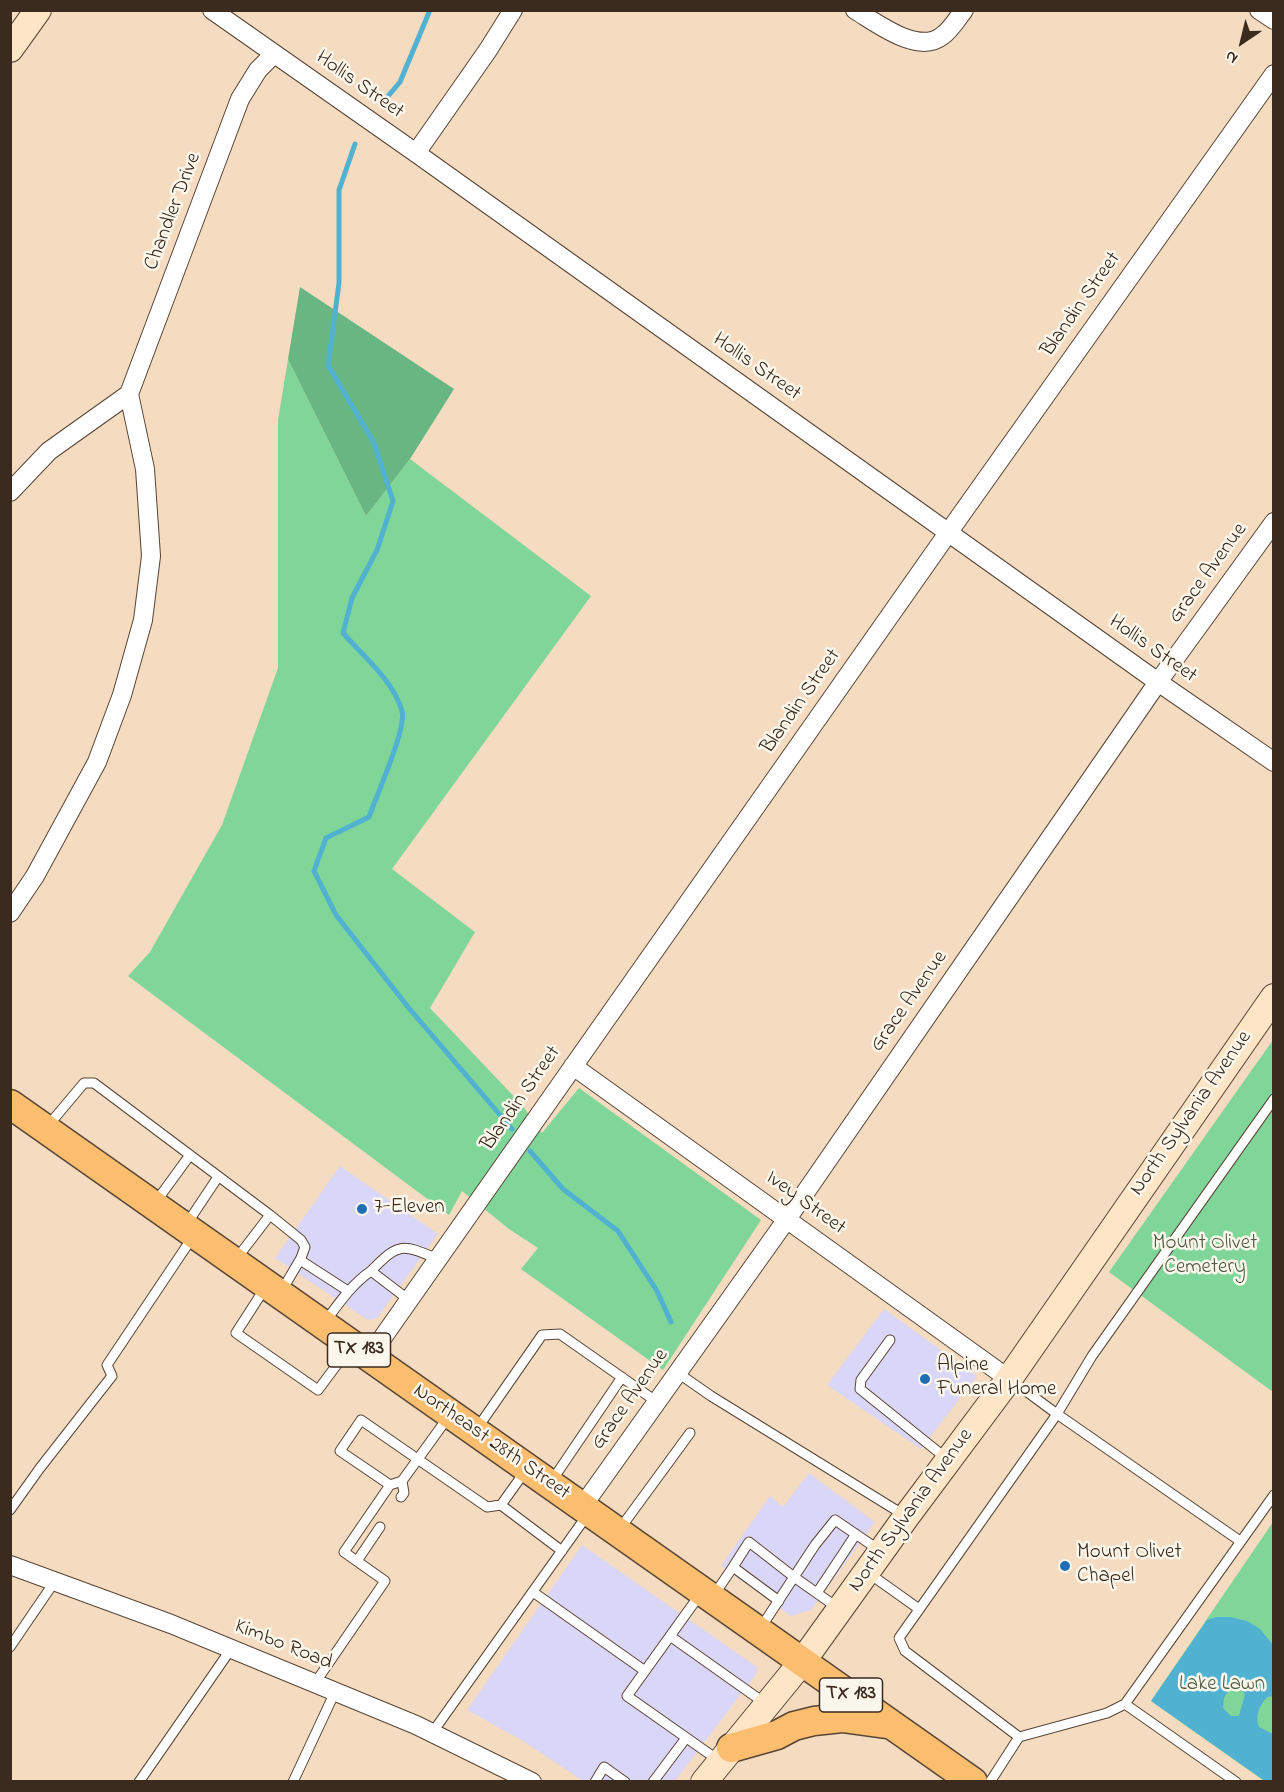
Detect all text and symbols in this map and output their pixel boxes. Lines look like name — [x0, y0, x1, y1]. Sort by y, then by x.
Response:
north arrow — [1212, 12, 1272, 72]
text: N — [1220, 44, 1243, 70]
street label: Hollis Street — [310, 46, 408, 126]
street label: Chandler Drive — [140, 150, 208, 274]
street label: Blandin Street — [1037, 248, 1127, 362]
street label: Hollis Street — [707, 328, 805, 408]
street label: Grace Avenue — [1164, 519, 1254, 629]
street label: Hollis Street — [1103, 610, 1201, 690]
street label: Blandin Street — [757, 645, 847, 759]
street label: Grace Avenue — [866, 947, 954, 1057]
street label: North Sylvania Avenue — [1126, 1027, 1258, 1201]
street label: Blandin Street — [477, 1042, 567, 1156]
street label: Ivey Street — [760, 1166, 850, 1242]
place label: 7-Eleven — [374, 1196, 445, 1222]
marker: 7-Eleven — [355, 1202, 369, 1216]
park label: Mount Olivet Cemetery — [1153, 1232, 1257, 1282]
road number: TX 183 — [328, 1333, 391, 1367]
street label: Grace Avenue — [587, 1345, 675, 1455]
place label: Alpine Funeral Home — [937, 1354, 1056, 1404]
marker: Alpine Funeral Home — [918, 1372, 932, 1386]
street label: Northeast 28th Street — [408, 1379, 574, 1507]
street label: North Sylvania Avenue — [844, 1425, 980, 1597]
place label: Mount Olivet Chapel — [1077, 1541, 1182, 1591]
marker: Mount Olivet Chapel — [1058, 1559, 1072, 1573]
street label: Kimbo Road — [230, 1615, 336, 1677]
park label: Lake Lawn — [1179, 1673, 1265, 1699]
road number: TX 183 — [820, 1678, 882, 1712]

